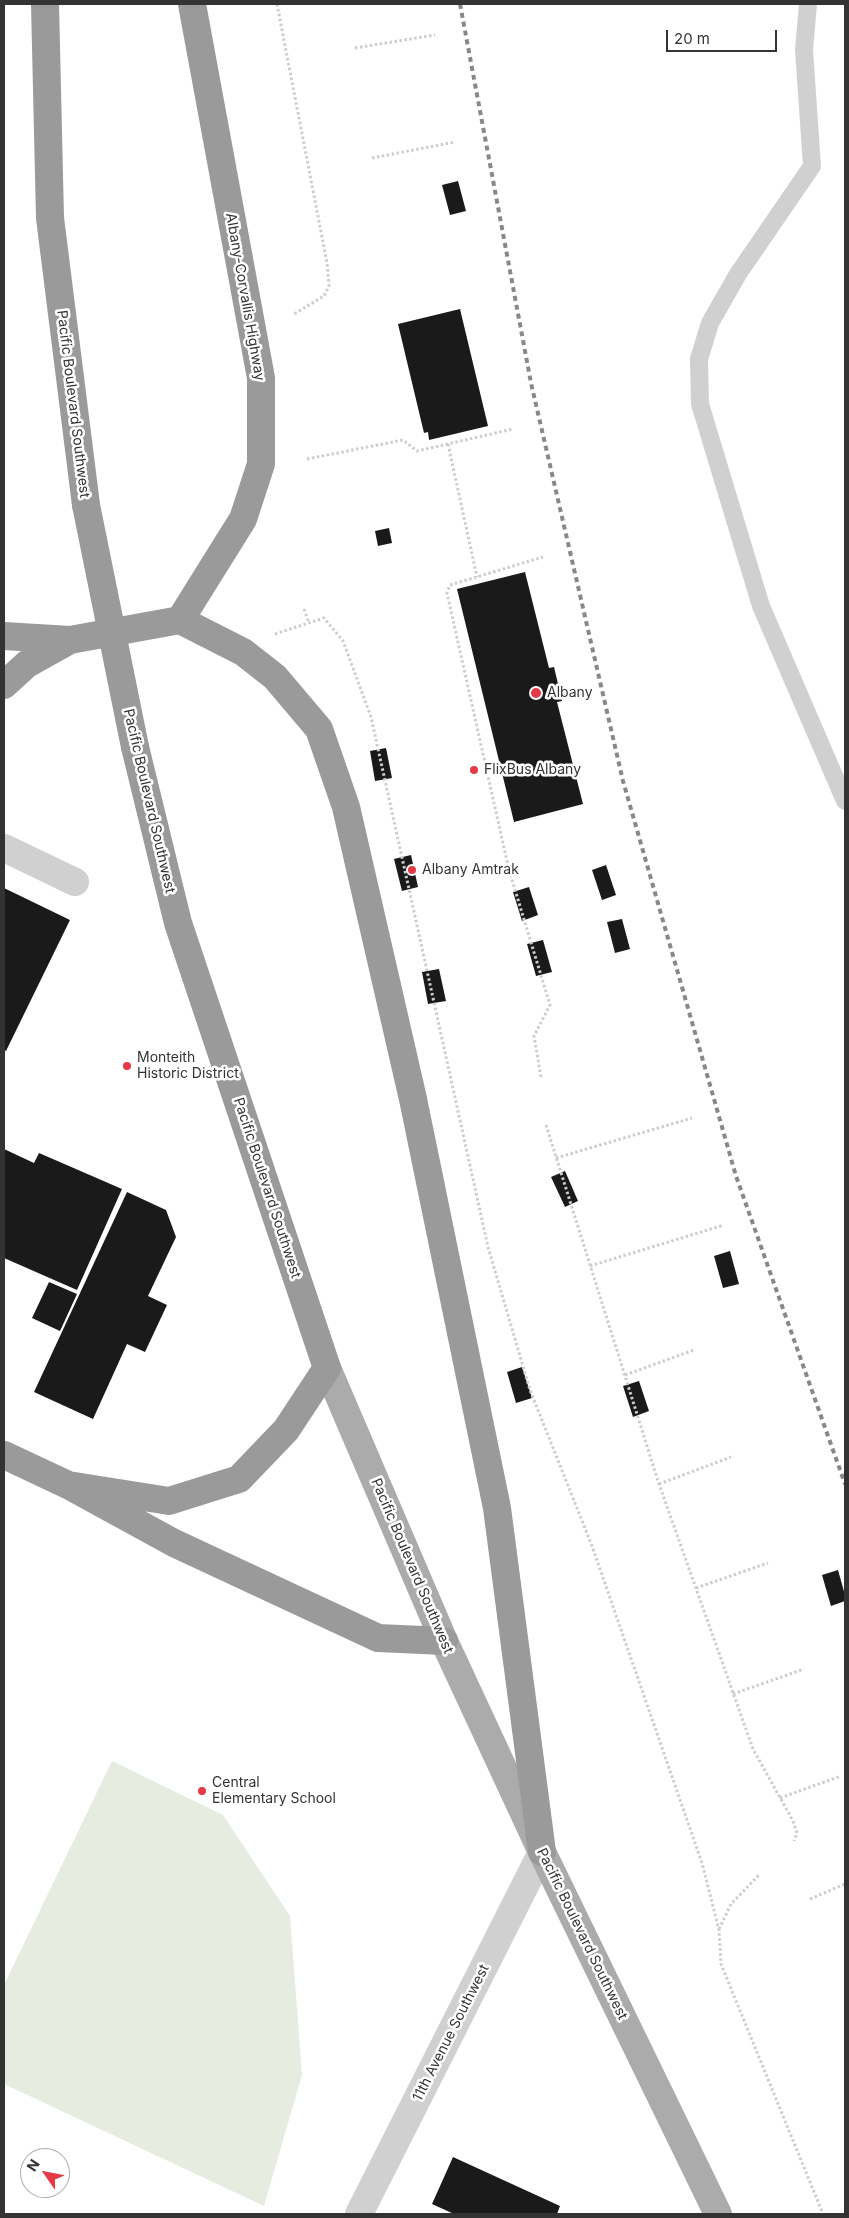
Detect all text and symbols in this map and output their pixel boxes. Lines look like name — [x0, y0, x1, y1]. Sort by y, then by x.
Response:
scale bar — [669, 20, 780, 52]
text: 20 m — [674, 29, 710, 48]
street label: Albany-Corvallis Highway — [222, 212, 268, 382]
street label: Pacific Boulevard Southwest — [53, 309, 93, 499]
place label: Albany — [547, 685, 593, 701]
marker: Albany — [529, 686, 543, 700]
street label: Pacific Boulevard Southwest — [120, 707, 178, 895]
place label: FlixBus Albany — [484, 762, 581, 778]
marker: FlixBus Albany — [468, 764, 480, 776]
place label: Albany Amtrak — [422, 862, 519, 878]
marker: Albany Amtrak — [406, 864, 418, 876]
place label: Monteith Historic District — [137, 1050, 239, 1082]
marker: Monteith Historic District — [121, 1060, 133, 1072]
street label: Pacific Boulevard Southwest — [230, 1096, 304, 1280]
street label: Pacific Boulevard Southwest — [367, 1476, 457, 1656]
place label: Central Elementary School — [212, 1775, 336, 1808]
marker: Central Elementary School — [196, 1785, 208, 1797]
street label: Pacific Boulevard Southwest — [533, 1845, 631, 2023]
street label: 11th Avenue Southwest — [409, 1962, 493, 2104]
north arrow — [20, 2148, 70, 2198]
text: N — [23, 2156, 43, 2174]

